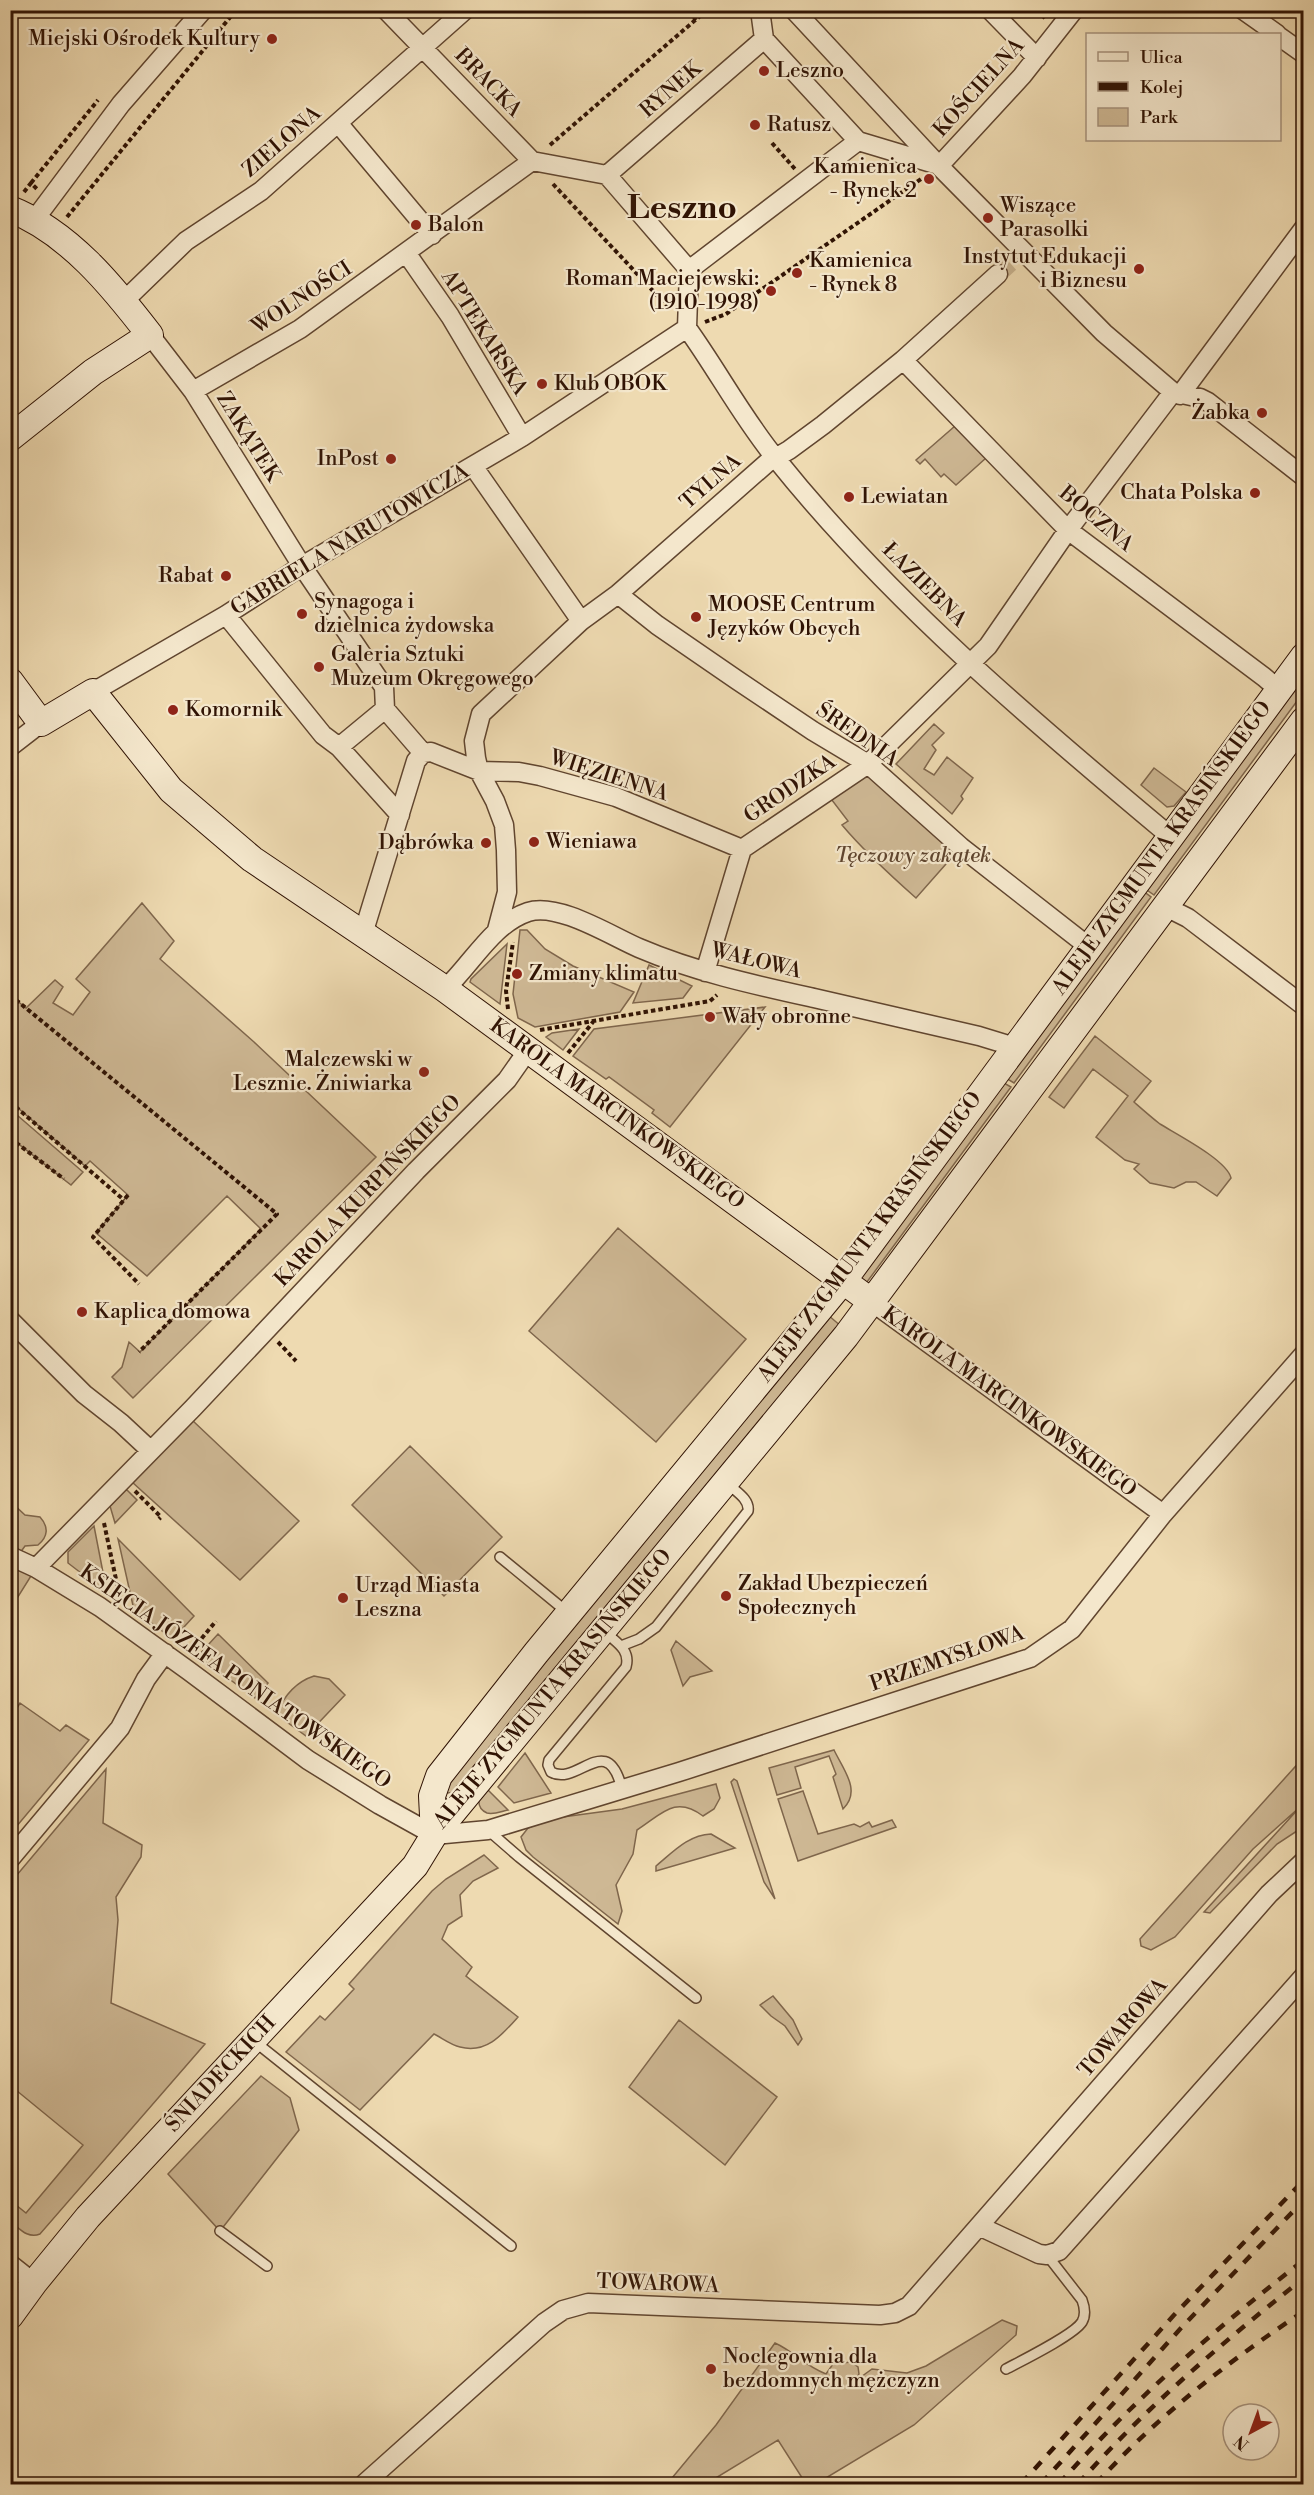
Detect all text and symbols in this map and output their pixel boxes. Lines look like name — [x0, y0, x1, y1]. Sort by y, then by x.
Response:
place label: Miejski Ośrodek Kultury — [28, 26, 261, 52]
street label: KOŚCIELNA — [926, 31, 1030, 143]
marker: Miejski Ośrodek Kultury — [265, 32, 279, 46]
legend — [1086, 33, 1281, 141]
street label: BRACKA — [448, 42, 528, 123]
text: Ulica — [1140, 46, 1184, 69]
street label: RYNEK — [635, 55, 708, 124]
place label: Leszno — [776, 58, 844, 84]
marker: Leszno — [757, 64, 771, 78]
text: Kolej — [1140, 76, 1183, 99]
street label: ZIELONA — [237, 100, 327, 183]
text: Park — [1140, 106, 1179, 129]
place label: Ratusz — [767, 112, 831, 138]
marker: Ratusz — [748, 118, 762, 132]
place label: Kamienica - Rynek 2 — [814, 154, 917, 204]
marker: Kamienica - Rynek 2 — [922, 172, 936, 186]
district label: Leszno — [627, 188, 737, 229]
place label: Wiszące Parasolki — [999, 193, 1089, 243]
marker: Wiszące Parasolki — [981, 211, 995, 225]
place label: Balon — [427, 212, 484, 238]
marker: Balon — [409, 218, 423, 232]
place label: Instytut Edukacji i Biznesu — [963, 244, 1127, 294]
place label: Kamienica - Rynek 8 — [809, 248, 913, 298]
street label: WOLNOŚCI — [244, 253, 357, 341]
marker: Instytut Edukacji i Biznesu — [1132, 262, 1146, 276]
street label: APTEKARSKA — [435, 265, 533, 401]
place label: Roman Maciejewski: (1910-1998) — [566, 266, 759, 316]
marker: Kamienica - Rynek 8 — [790, 266, 804, 280]
marker: Roman Maciejewski: (1910-1998) — [764, 284, 778, 298]
place label: Klub OBOK — [554, 371, 668, 397]
marker: Klub OBOK — [535, 377, 549, 391]
street label: ZAKĄTEK — [210, 387, 287, 488]
place label: Żabka — [1191, 398, 1250, 426]
marker: Żabka — [1255, 406, 1269, 420]
place label: InPost — [317, 446, 380, 472]
street label: TYLNA — [675, 448, 747, 516]
marker: InPost — [384, 452, 398, 466]
street label: GABRIELA NARUTOWICZA — [226, 458, 474, 622]
street label: BOCZNA — [1053, 480, 1139, 558]
place label: Chata Polska — [1120, 480, 1243, 506]
place label: Lewiatan — [861, 484, 949, 510]
marker: Chata Polska — [1248, 486, 1262, 500]
marker: Lewiatan — [842, 490, 856, 504]
street label: ŁAZIEBNA — [876, 537, 972, 633]
place label: Rabat — [158, 563, 215, 589]
marker: Rabat — [219, 569, 233, 583]
place label: Synagoga i dzielnica żydowska — [314, 589, 495, 639]
place label: MOOSE Centrum Języków Obcych — [707, 592, 875, 642]
marker: Synagoga i dzielnica żydowska — [295, 607, 309, 621]
marker: MOOSE Centrum Języków Obcych — [689, 610, 703, 624]
place label: Galeria Sztuki Muzeum Okręgowego — [331, 642, 534, 692]
marker: Galeria Sztuki Muzeum Okręgowego — [312, 660, 326, 674]
street label: ALEJE ZYGMUNTA KRASIŃSKIEGO — [1044, 694, 1277, 1001]
street label: ŚREDNIA — [811, 695, 906, 773]
place label: Komornik — [185, 697, 283, 723]
marker: Komornik — [166, 703, 180, 717]
street label: WIĘZIENNA — [545, 744, 672, 808]
street label: GRODZKA — [739, 749, 841, 829]
place label: Wieniawa — [545, 829, 637, 855]
place label: Dąbrówka — [378, 830, 474, 856]
marker: Wieniawa — [527, 835, 541, 849]
marker: Dąbrówka — [479, 836, 493, 850]
park label: Tęczowy zakątek — [835, 843, 991, 869]
street label: WAŁOWA — [707, 937, 805, 985]
place label: Zmiany klimatu — [529, 961, 678, 987]
marker: Zmiany klimatu — [510, 967, 524, 981]
place label: Wały obronne — [721, 1004, 851, 1030]
marker: Wały obronne — [703, 1010, 717, 1024]
street label: KAROLA MARCINKOWSKIEGO — [485, 1013, 749, 1215]
place label: Malczewski w Lesznie. Żniwiarka — [233, 1047, 413, 1097]
marker: Malczewski w Lesznie. Żniwiarka — [417, 1065, 431, 1079]
street label: ALEJE ZYGMUNTA KRASIŃSKIEGO — [749, 1085, 988, 1388]
street label: KAROLA KURPIŃSKIEGO — [267, 1087, 467, 1293]
place label: Kaplica domowa — [94, 1299, 251, 1325]
street label: KAROLA MARCINKOWSKIEGO — [877, 1301, 1141, 1503]
marker: Kaplica domowa — [75, 1305, 89, 1319]
street label: ALEJE ZYGMUNTA KRASIŃSKIEGO — [425, 1542, 678, 1835]
street label: KSIĘCIA JÓZEFA PONIATOWSKIEGO — [74, 1557, 398, 1795]
place label: Zakład Ubezpieczeń Społecznych — [738, 1571, 928, 1621]
place label: Urząd Miasta Leszna — [355, 1573, 480, 1623]
marker: Zakład Ubezpieczeń Społecznych — [719, 1589, 733, 1603]
marker: Urząd Miasta Leszna — [336, 1591, 350, 1605]
street label: PRZEMYSŁOWA — [866, 1620, 1028, 1698]
street label: TOWAROWA — [1073, 1973, 1174, 2083]
street label: ŚNIADECKICH — [158, 2008, 282, 2138]
street label: TOWAROWA — [596, 2269, 721, 2299]
place label: Noclegownia dla bezdomnych mężczyzn — [723, 2344, 940, 2394]
marker: Noclegownia dla bezdomnych mężczyzn — [704, 2362, 718, 2376]
north arrow — [1221, 2402, 1281, 2462]
text: N — [1230, 2431, 1253, 2454]

